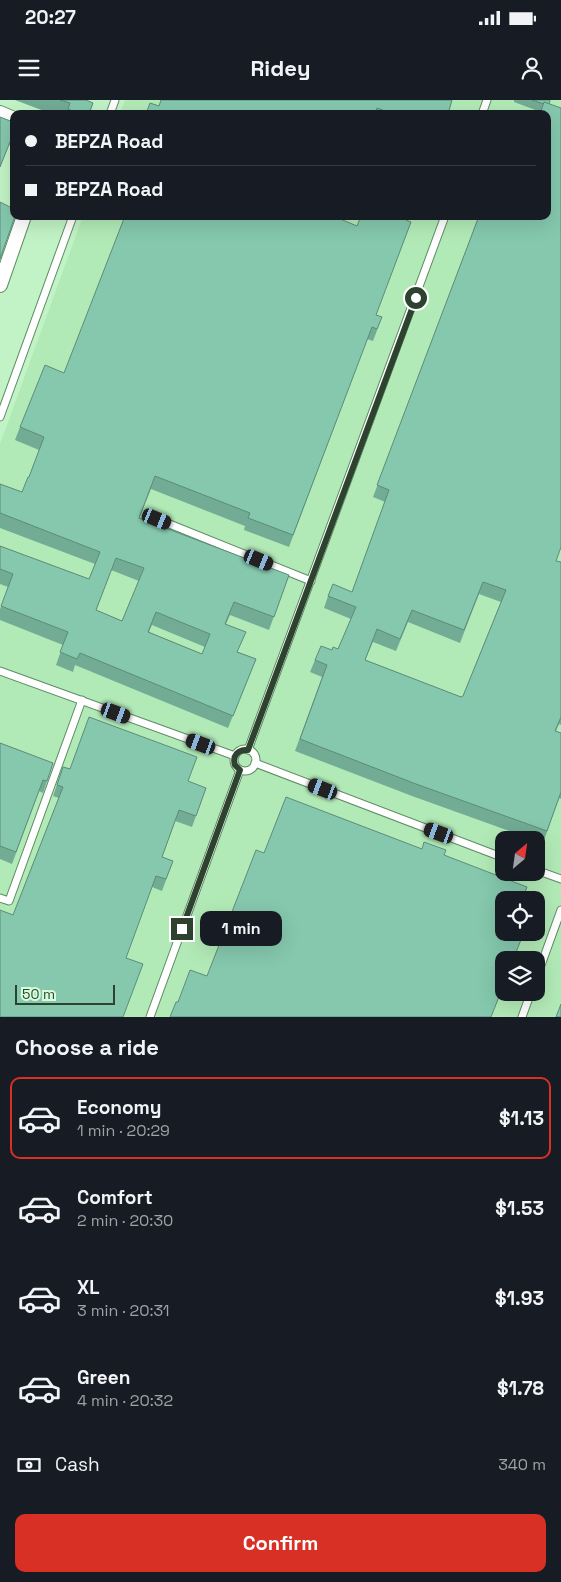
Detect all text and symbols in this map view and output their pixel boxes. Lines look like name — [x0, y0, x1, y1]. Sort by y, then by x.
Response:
text: 20:27 — [25, 5, 76, 30]
icon: menu — [15, 54, 43, 82]
text: Ridey — [250, 54, 311, 82]
icon: person — [518, 54, 546, 82]
text: BEPZA Road — [55, 129, 163, 154]
text: BEPZA Road — [55, 177, 163, 202]
route start — [405, 287, 427, 309]
car — [140, 506, 173, 532]
car — [242, 547, 275, 573]
car — [99, 701, 132, 725]
car — [184, 732, 217, 756]
car — [306, 777, 339, 801]
car — [422, 821, 455, 845]
north arrow — [495, 831, 545, 881]
map controls — [495, 831, 545, 1001]
button: locate — [495, 891, 545, 941]
callout: 1 min — [200, 912, 282, 946]
route end — [171, 918, 193, 940]
text: 1 min — [221, 918, 261, 939]
button: layers — [495, 951, 545, 1001]
scale bar — [15, 982, 115, 1005]
text: 50 m — [22, 985, 55, 1003]
text: Choose a ride — [15, 1033, 159, 1061]
text: Economy — [77, 1095, 161, 1120]
icon: car — [17, 1096, 62, 1141]
text: $1.13 — [499, 1106, 544, 1131]
text: 1 min · 20:29 — [77, 1120, 170, 1141]
text: Comfort — [77, 1185, 153, 1210]
icon: car — [17, 1186, 62, 1231]
text: $1.53 — [495, 1196, 544, 1221]
text: 2 min · 20:30 — [77, 1210, 173, 1231]
text: XL — [77, 1275, 100, 1300]
icon: car — [17, 1276, 62, 1321]
text: $1.93 — [495, 1286, 544, 1311]
text: 3 min · 20:31 — [77, 1300, 170, 1321]
text: Green — [77, 1365, 130, 1390]
icon: car — [17, 1366, 62, 1411]
text: $1.78 — [497, 1376, 544, 1401]
text: 4 min · 20:32 — [77, 1390, 173, 1411]
icon: cash — [15, 1451, 43, 1479]
text: Cash — [55, 1452, 100, 1477]
text: 340 m — [498, 1454, 546, 1475]
button: Confirm — [15, 1514, 546, 1572]

